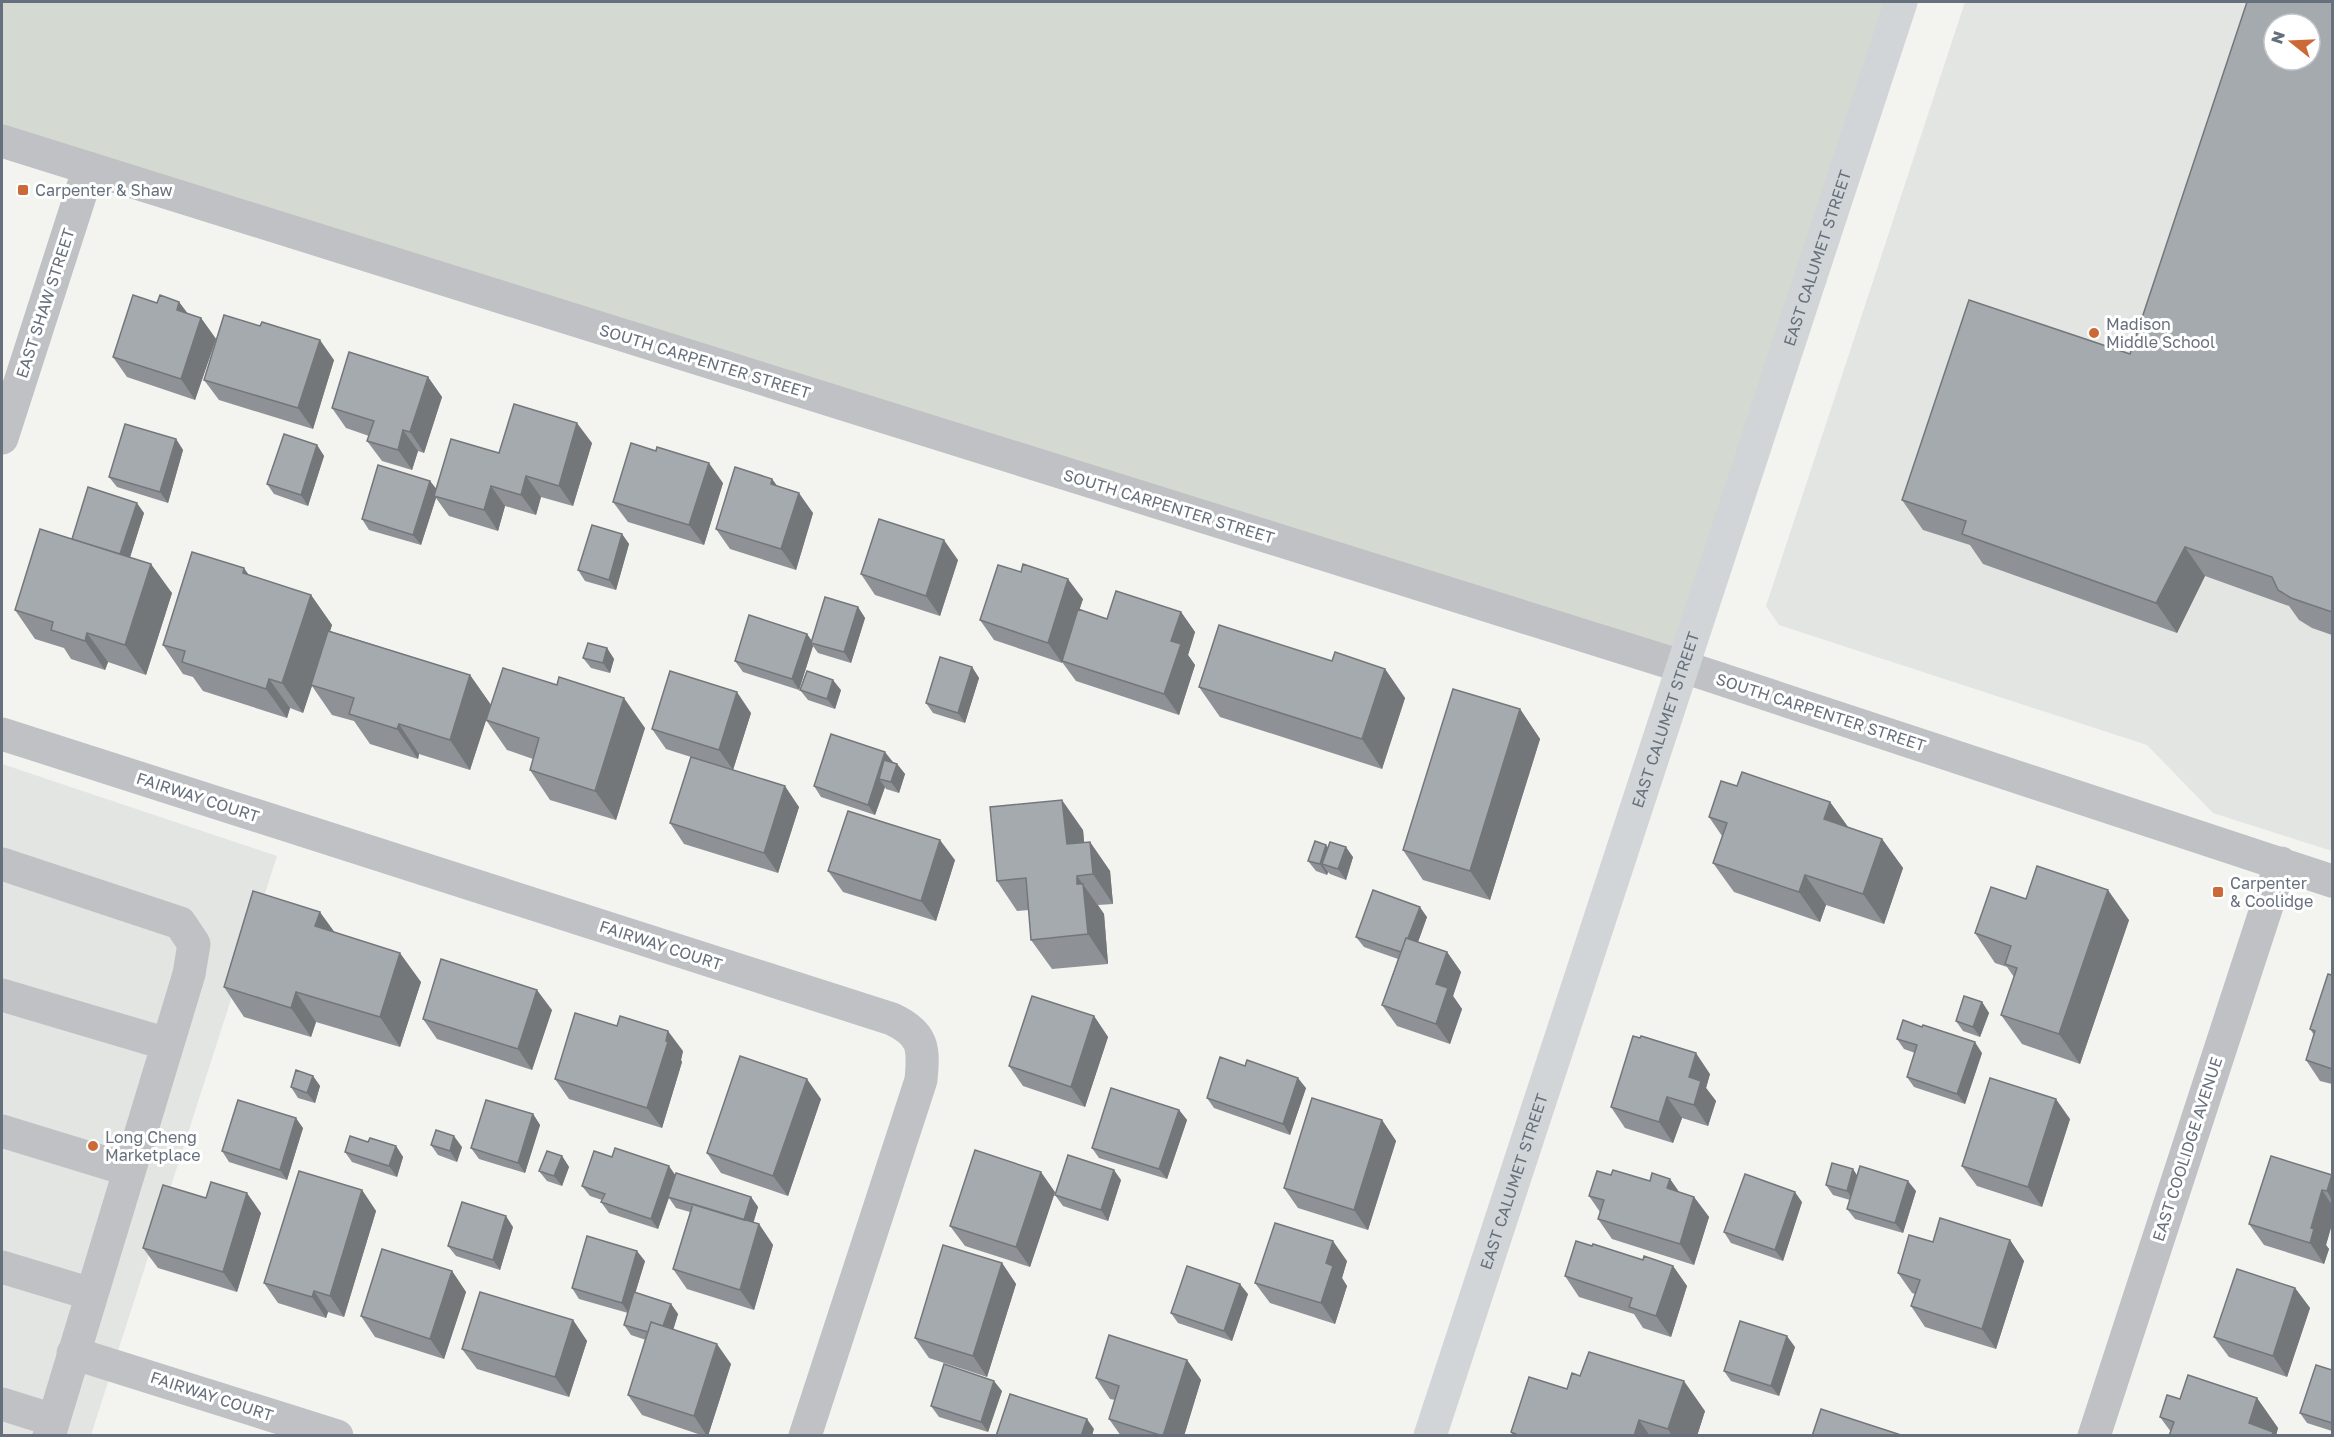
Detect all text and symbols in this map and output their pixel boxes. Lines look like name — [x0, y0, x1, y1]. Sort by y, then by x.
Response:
north arrow — [2262, 12, 2322, 72]
text: N — [2266, 28, 2289, 46]
street label: EAST CALUMET STREET — [1779, 167, 1855, 349]
place label: Carpenter & Shaw — [35, 180, 173, 200]
marker: Carpenter & Shaw — [16, 183, 30, 197]
street label: EAST SHAW STREET — [11, 226, 79, 380]
place label: Madison Middle School — [2106, 314, 2215, 352]
street label: SOUTH CARPENTER STREET — [597, 319, 813, 403]
marker: Madison Middle School — [2087, 326, 2101, 340]
street label: SOUTH CARPENTER STREET — [1061, 464, 1277, 548]
street label: EAST CALUMET STREET — [1627, 629, 1704, 810]
street label: SOUTH CARPENTER STREET — [1714, 669, 1929, 755]
street label: FAIRWAY COURT — [134, 768, 262, 826]
place label: Carpenter & Coolidge — [2230, 873, 2313, 911]
marker: Carpenter & Coolidge — [2211, 885, 2225, 899]
street label: FAIRWAY COURT — [597, 916, 725, 974]
street label: EAST COOLIDGE AVENUE — [2148, 1054, 2226, 1244]
street label: EAST CALUMET STREET — [1475, 1091, 1552, 1272]
place label: Long Cheng Marketplace — [105, 1127, 200, 1165]
marker: Long Cheng Marketplace — [86, 1139, 100, 1153]
street label: FAIRWAY COURT — [148, 1367, 276, 1425]

